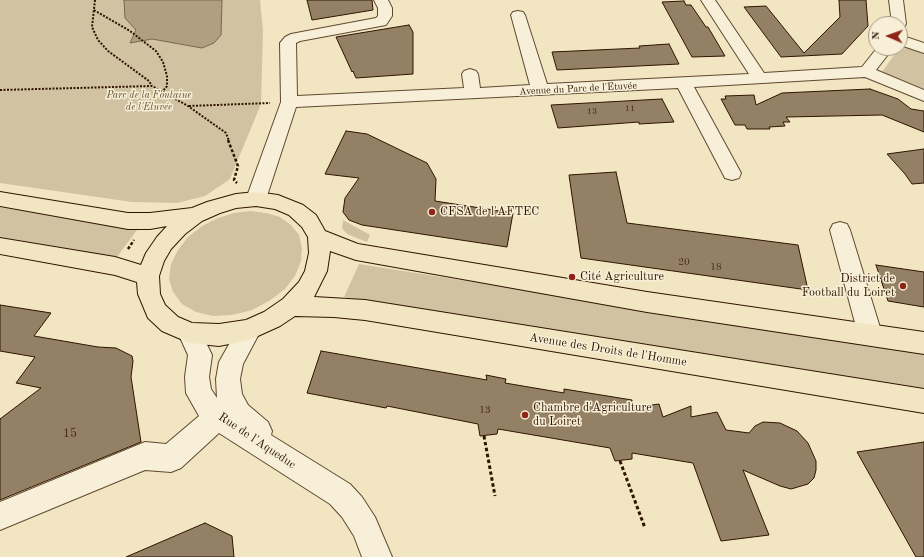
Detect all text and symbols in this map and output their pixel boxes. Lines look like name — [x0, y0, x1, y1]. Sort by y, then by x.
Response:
north arrow — [868, 16, 908, 56]
text: N — [871, 31, 882, 40]
street label: Avenue du Parc de l'Etuvée — [519, 80, 637, 98]
park label: Parc de la Fontaine de l'Etuvée — [107, 89, 191, 112]
house number: 11 — [625, 104, 635, 114]
house number: 13 — [587, 107, 597, 117]
place label: CFSA de l'AFTEC — [440, 205, 539, 219]
marker: CFSA de l'AFTEC — [427, 207, 437, 217]
house number: 20 — [678, 256, 690, 268]
house number: 18 — [710, 261, 722, 273]
place label: Cité Agriculture — [580, 270, 664, 284]
marker: Cité Agriculture — [567, 272, 577, 282]
place label: District de Football du Loiret — [802, 272, 895, 300]
marker: District de Football du Loiret — [898, 281, 908, 291]
street label: Avenue des Droits de l'Homme — [528, 330, 688, 370]
place label: Chambre d'Agriculture du Loiret — [533, 401, 652, 429]
house number: 13 — [479, 404, 491, 416]
street label: Rue de l'Aqueduc — [216, 410, 298, 472]
marker: Chambre d'Agriculture du Loiret — [520, 410, 530, 420]
house number: 15 — [63, 427, 77, 441]

